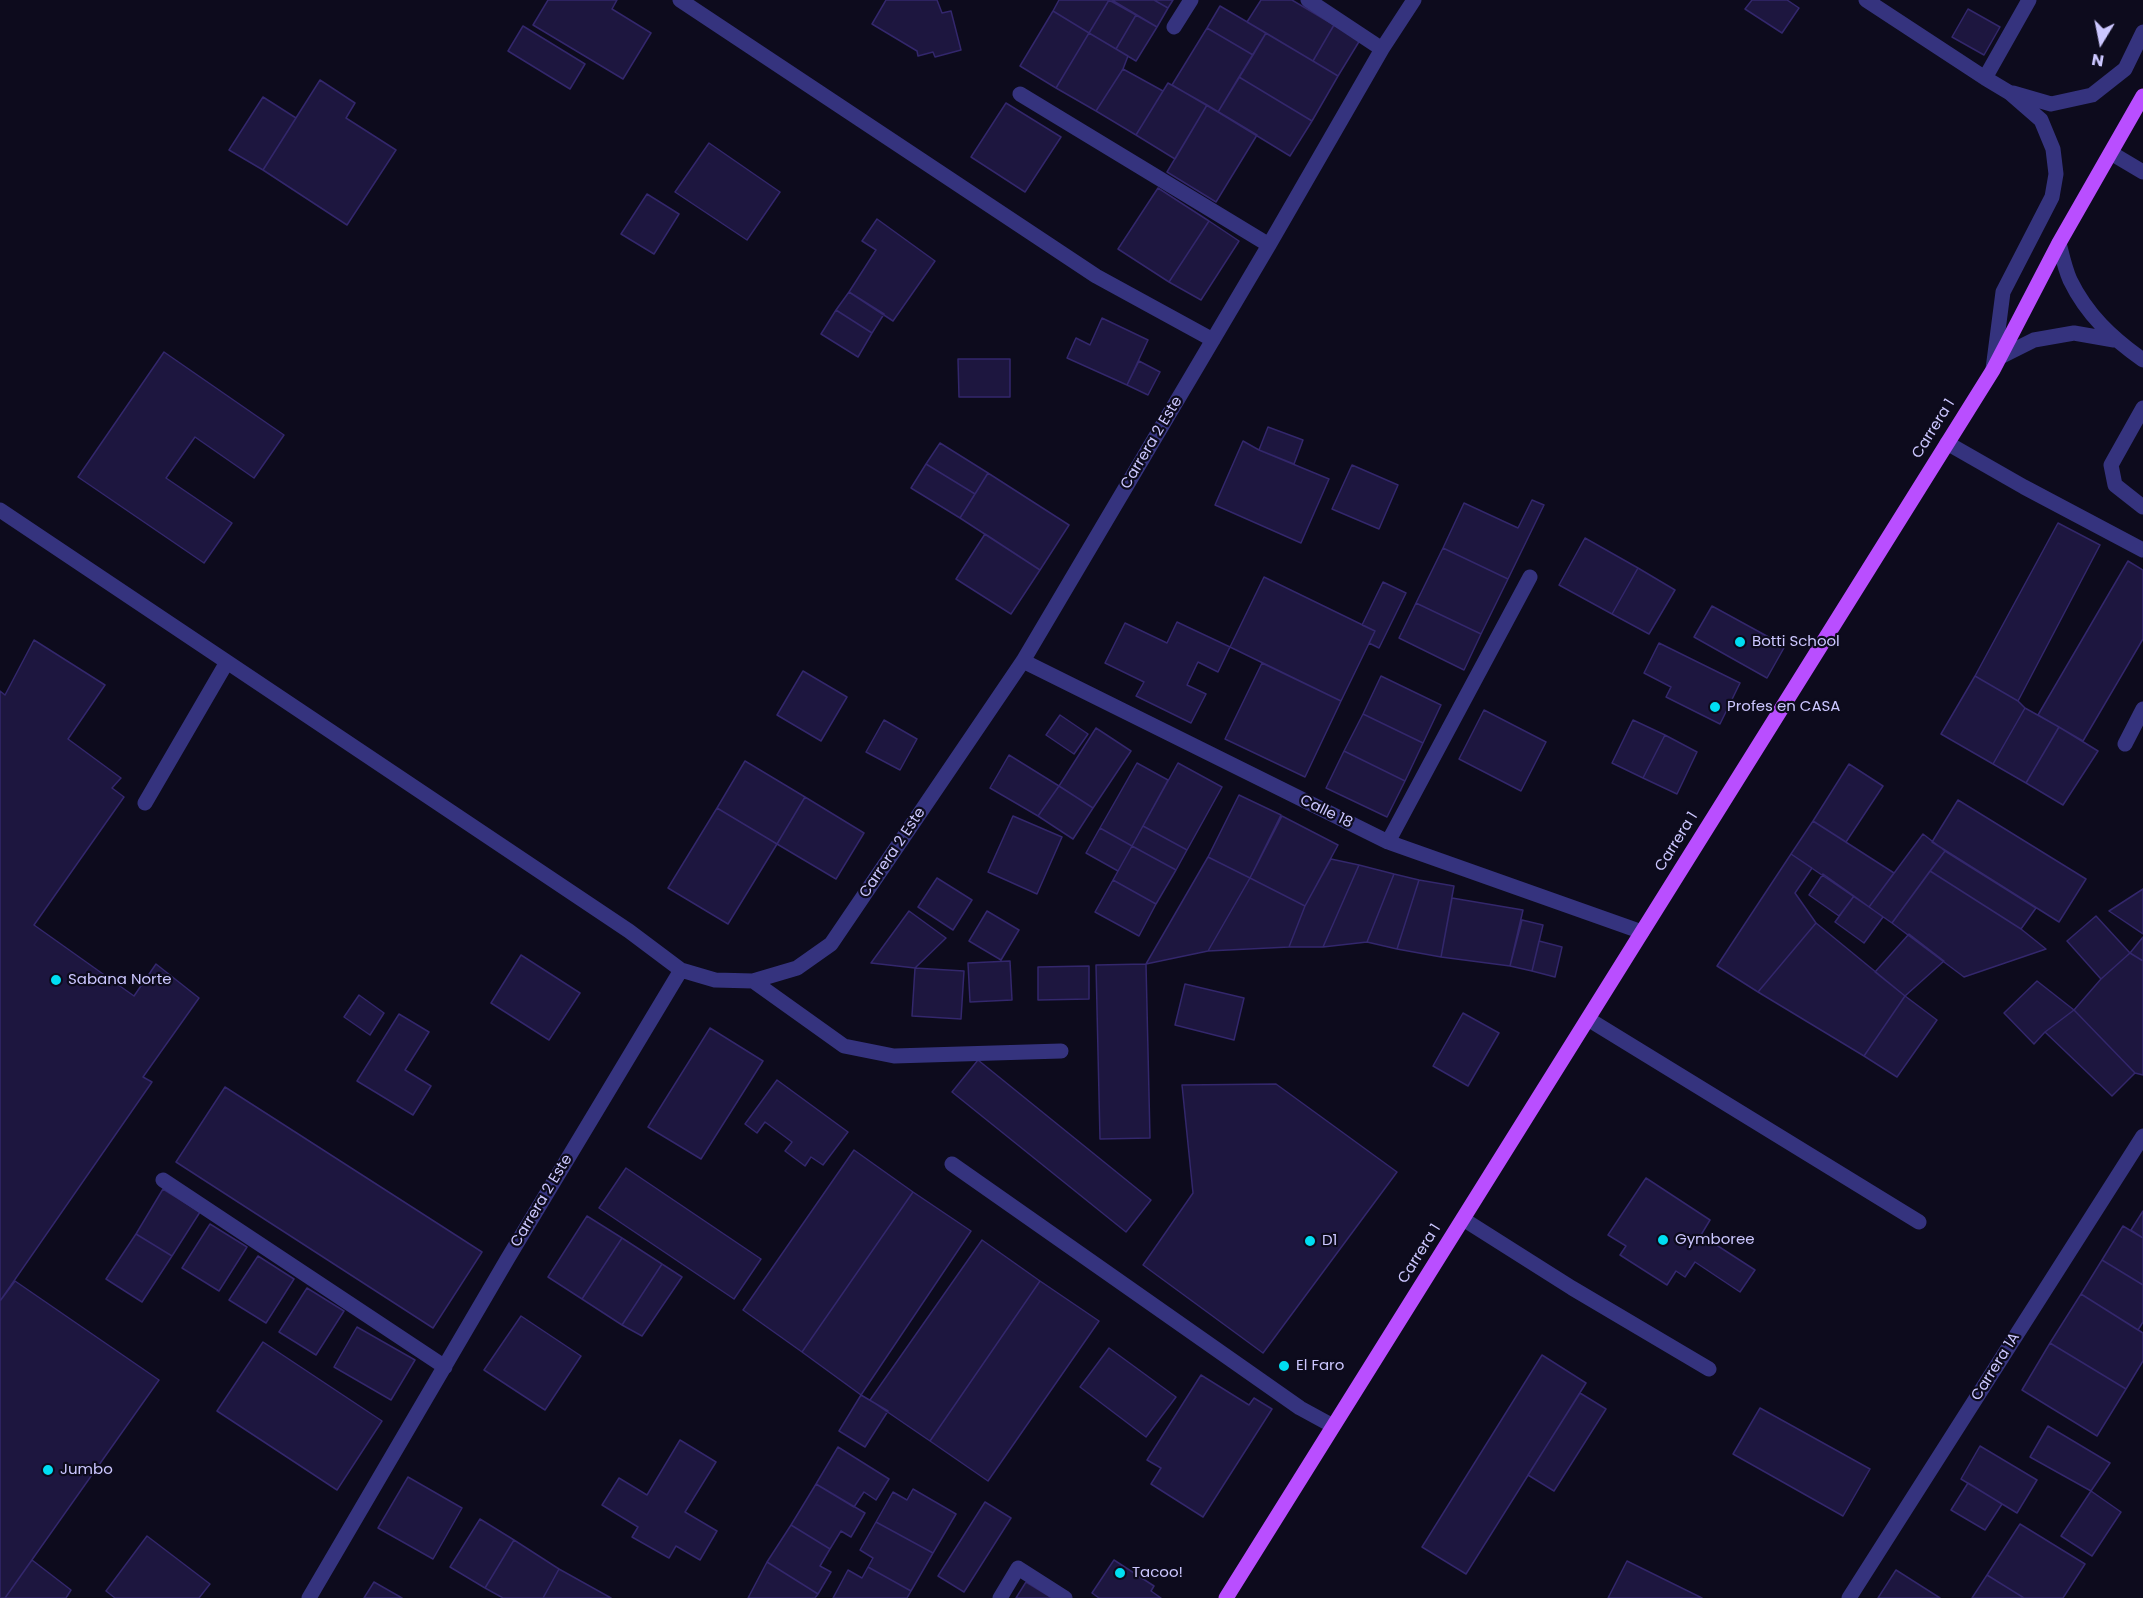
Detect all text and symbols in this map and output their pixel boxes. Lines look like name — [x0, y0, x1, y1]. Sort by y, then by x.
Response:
north arrow — [2071, 12, 2131, 72]
text: N — [2090, 48, 2106, 73]
street label: Carrera 2 Este — [1117, 393, 1187, 493]
street label: Carrera 1 — [1909, 396, 1959, 462]
place label: Botti School — [1752, 633, 1840, 651]
marker: Botti School — [1733, 635, 1747, 649]
place label: Profes en CASA — [1727, 698, 1840, 716]
marker: Profes en CASA — [1708, 700, 1722, 714]
street label: Calle 18 — [1297, 791, 1355, 833]
street label: Carrera 2 Este — [856, 804, 930, 902]
street label: Carrera 1 — [1652, 809, 1702, 875]
place label: Sabana Norte — [68, 971, 171, 989]
marker: Sabana Norte — [49, 973, 63, 987]
street label: Carrera 2 Este — [507, 1151, 577, 1251]
street label: Carrera 1 — [1395, 1221, 1445, 1287]
place label: Gymboree — [1675, 1231, 1754, 1249]
place label: D1 — [1322, 1232, 1337, 1250]
marker: Gymboree — [1656, 1233, 1670, 1247]
marker: D1 — [1303, 1234, 1317, 1248]
street label: Carrera 1A — [1968, 1330, 2024, 1404]
place label: El Faro — [1296, 1357, 1344, 1375]
marker: El Faro — [1277, 1359, 1291, 1373]
place label: Jumbo — [60, 1461, 113, 1479]
marker: Jumbo — [41, 1463, 55, 1477]
place label: Tacoo! — [1132, 1564, 1183, 1582]
marker: Tacoo! — [1113, 1566, 1127, 1580]

